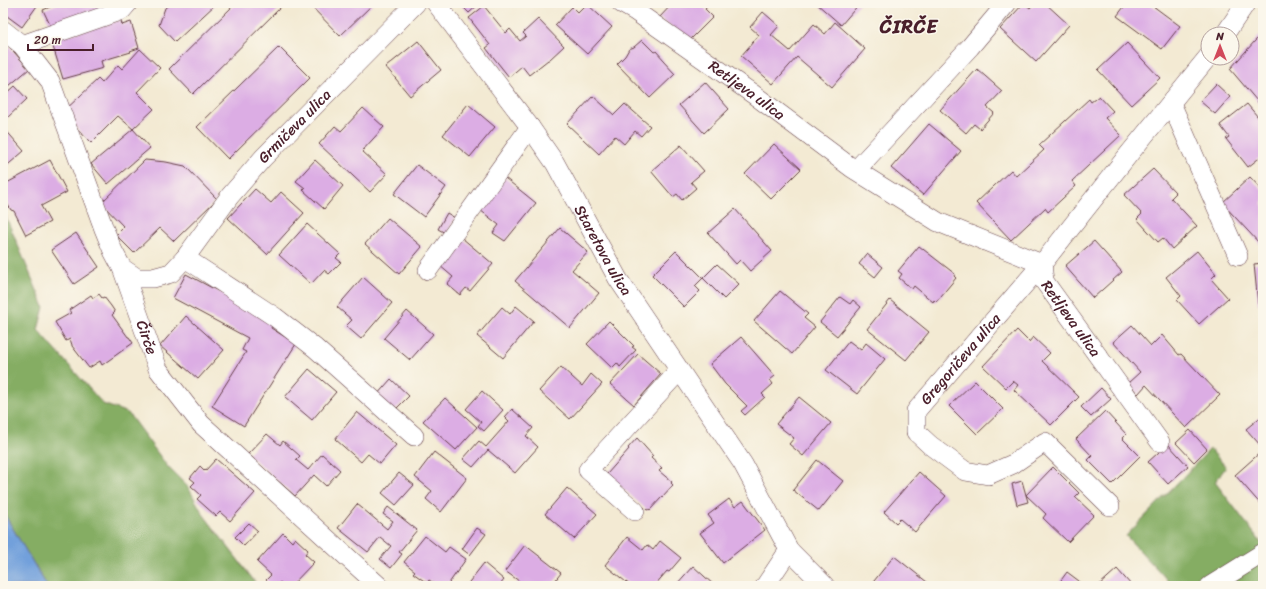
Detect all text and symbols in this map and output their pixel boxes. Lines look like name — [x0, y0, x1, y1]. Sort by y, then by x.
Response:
district label: ČIRČE — [879, 10, 939, 43]
scale bar — [28, 26, 93, 52]
north arrow — [1200, 26, 1240, 66]
text: N — [1215, 27, 1224, 46]
text: 20 m — [34, 29, 61, 51]
street label: Retljeva ulica — [703, 53, 791, 127]
street label: Grmičeva ulica — [251, 82, 338, 170]
street label: Staretova ulica — [567, 200, 639, 302]
street label: Retljeva ulica — [1034, 274, 1108, 363]
street label: Gregoričeva ulica — [914, 307, 1008, 411]
street label: Čirče — [129, 317, 165, 358]

